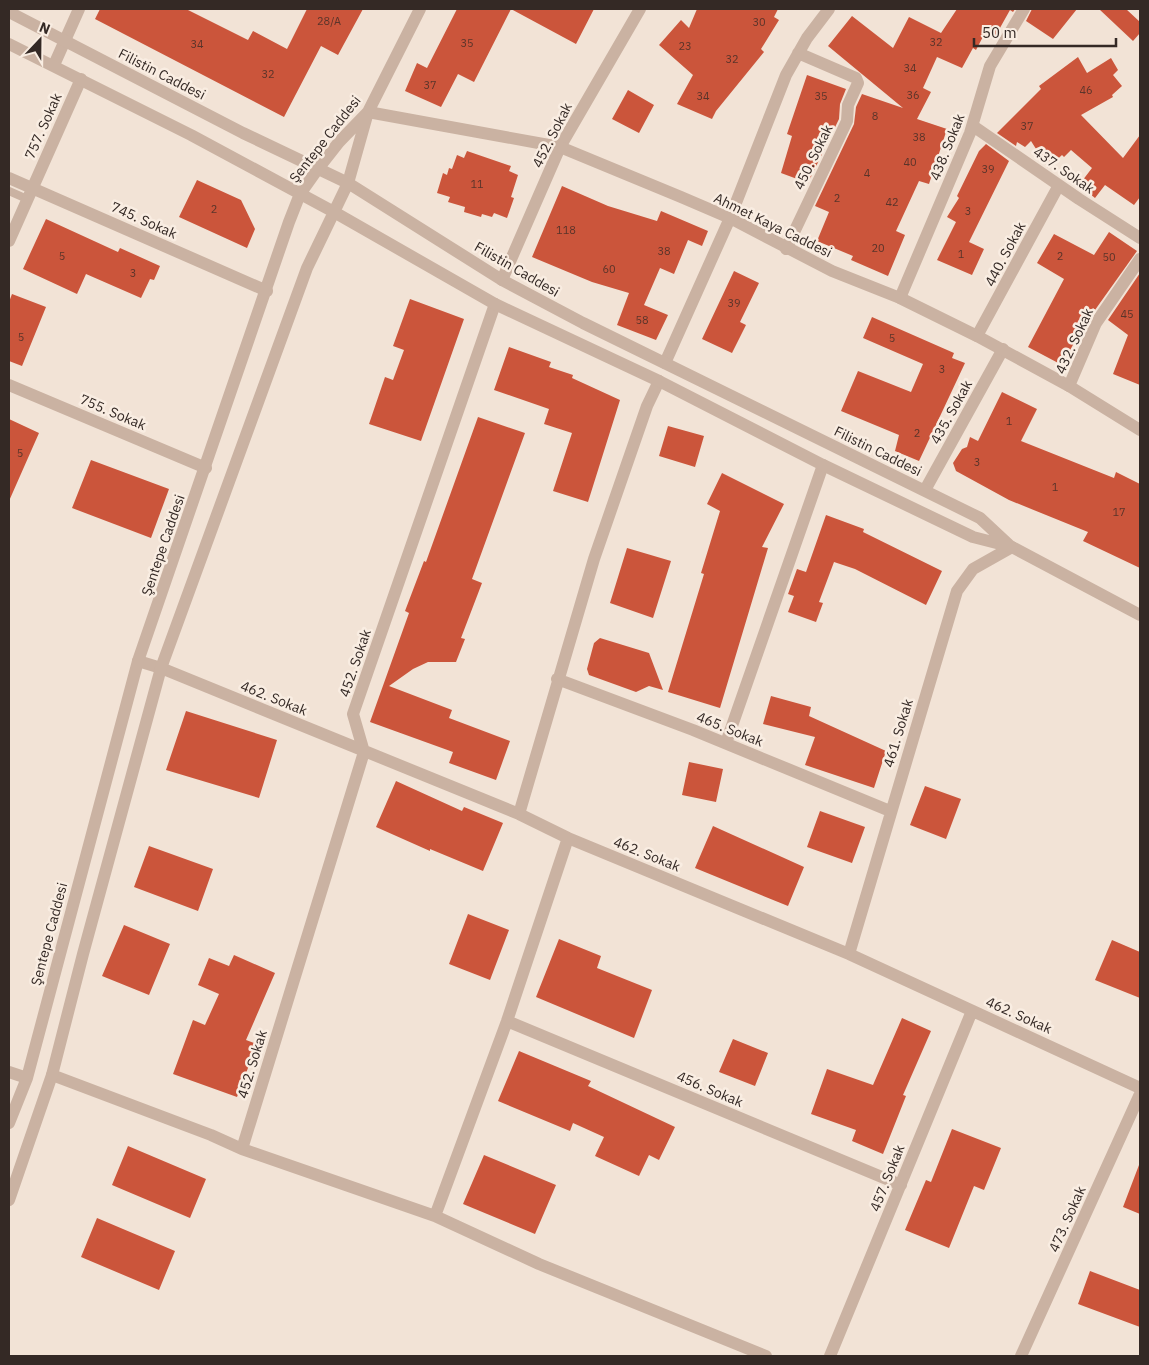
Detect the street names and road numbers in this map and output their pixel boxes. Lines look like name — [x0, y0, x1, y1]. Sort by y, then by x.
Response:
street label: Filistin Caddesi — [115, 44, 209, 104]
street label: 757. Sokak — [20, 90, 66, 162]
street label: Şentepe Caddesi — [285, 92, 365, 186]
street label: 452. Sokak — [528, 99, 576, 170]
street label: 438. Sokak — [925, 110, 969, 183]
street label: 450. Sokak — [789, 121, 837, 193]
street label: 437. Sokak — [1030, 142, 1099, 198]
street label: Ahmet Kaya Caddesi — [711, 189, 835, 261]
street label: 745. Sokak — [108, 197, 180, 243]
street label: 440. Sokak — [981, 218, 1030, 289]
street label: Filistin Caddesi — [471, 237, 563, 301]
street label: 432. Sokak — [1051, 305, 1097, 377]
street label: 435. Sokak — [926, 376, 976, 447]
street label: 755. Sokak — [77, 390, 150, 434]
street label: Filistin Caddesi — [831, 422, 925, 480]
street label: Şentepe Caddesi — [137, 492, 189, 598]
street label: 452. Sokak — [335, 626, 375, 699]
street label: 462. Sokak — [238, 676, 311, 720]
street label: 461. Sokak — [879, 696, 917, 769]
street label: 465. Sokak — [694, 707, 767, 751]
street label: 462. Sokak — [611, 832, 684, 876]
street label: Şentepe Caddesi — [27, 881, 71, 987]
street label: 462. Sokak — [983, 992, 1055, 1038]
street label: 452. Sokak — [233, 1027, 271, 1100]
street label: 456. Sokak — [674, 1067, 747, 1111]
street label: 457. Sokak — [865, 1141, 909, 1214]
street label: 473. Sokak — [1044, 1183, 1090, 1255]

